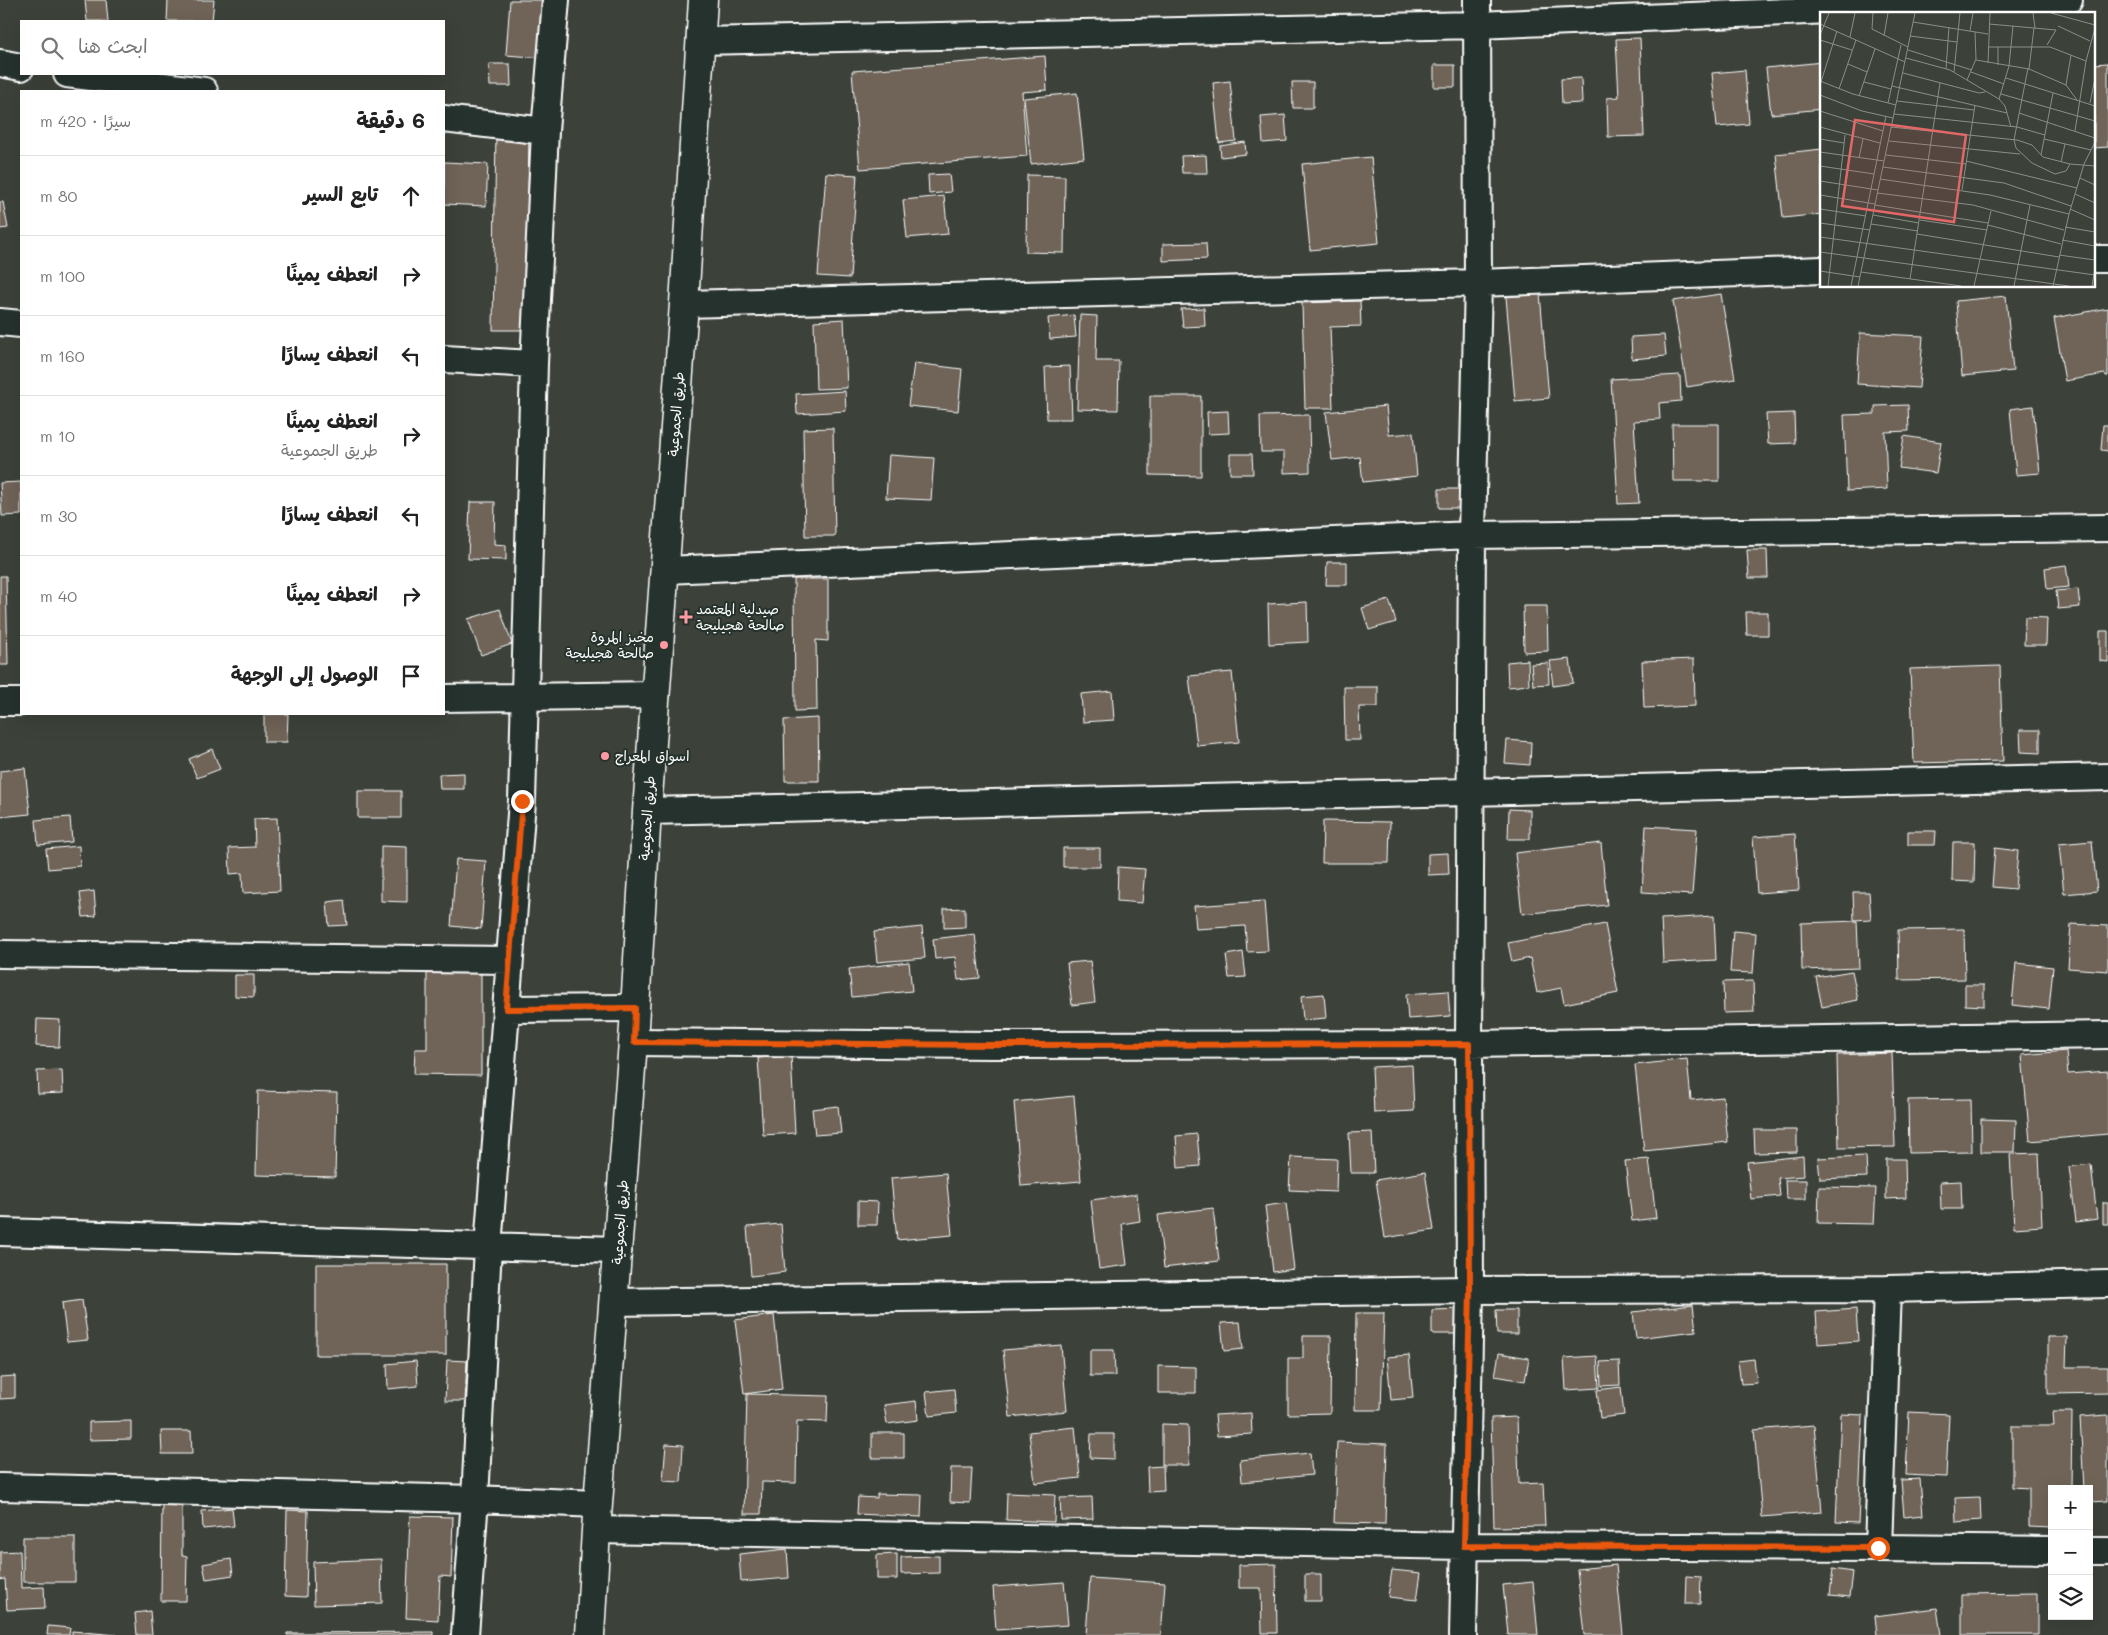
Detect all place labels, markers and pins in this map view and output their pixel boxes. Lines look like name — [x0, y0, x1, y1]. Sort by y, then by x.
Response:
place label: صيدلية المعتمد صالحة هجيليجة — [696, 599, 785, 634]
marker: صيدلية المعتمد صالحة هجيليجة — [680, 611, 692, 623]
place label: مخبز المروة صالحة هجيليجة — [565, 627, 654, 662]
marker: مخبز المروة صالحة هجيليجة — [658, 639, 670, 651]
place label: اسواق المعراج — [615, 746, 689, 766]
marker: اسواق المعراج — [599, 750, 611, 762]

